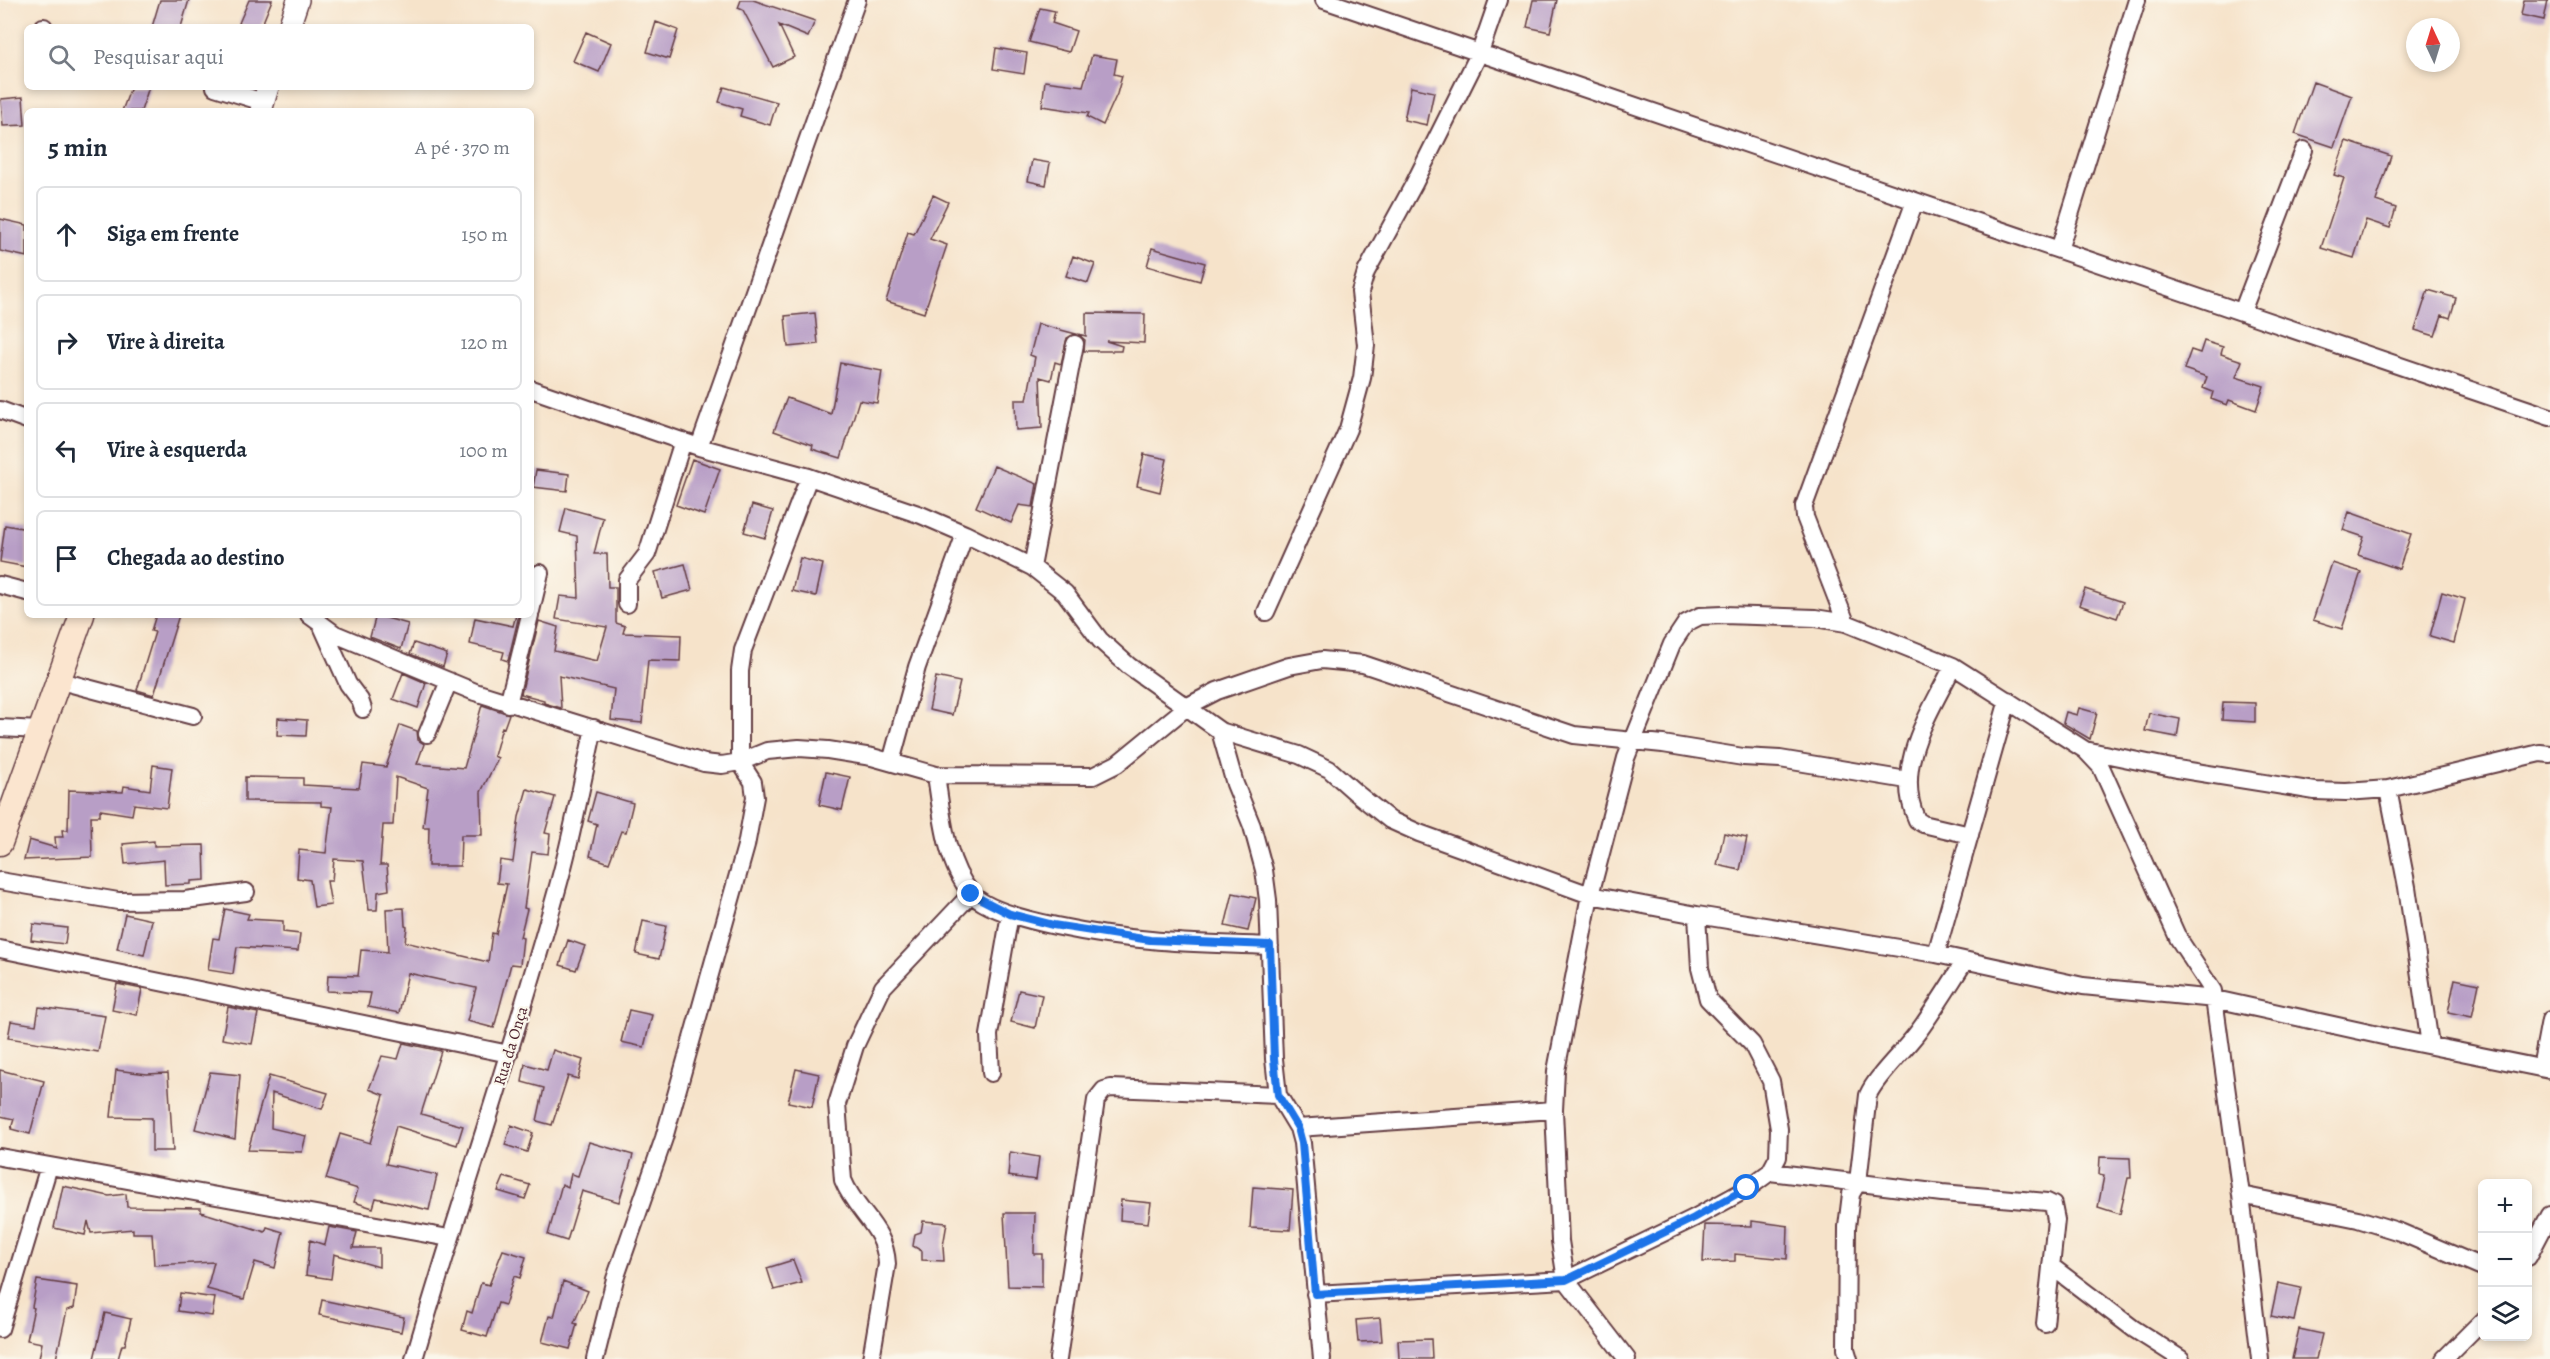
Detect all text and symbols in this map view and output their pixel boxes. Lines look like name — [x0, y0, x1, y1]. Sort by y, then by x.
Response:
north arrow — [2406, 18, 2460, 72]
search box — [24, 24, 534, 90]
icon: search — [45, 41, 78, 74]
text: Pesquisar aqui — [93, 42, 224, 72]
text: 5 min — [48, 130, 108, 165]
text: A pé · 370 m — [415, 134, 510, 161]
icon: ahead — [50, 218, 83, 251]
text: Siga em frente — [107, 219, 239, 249]
text: 150 m — [461, 221, 508, 248]
icon: right — [50, 326, 83, 359]
text: Vire à direita — [107, 327, 225, 357]
text: 120 m — [460, 329, 508, 356]
icon: left — [50, 434, 83, 467]
text: Vire à esquerda — [107, 435, 247, 465]
text: 100 m — [459, 437, 508, 464]
icon: arrive — [50, 542, 83, 575]
text: Chegada ao destino — [107, 543, 285, 573]
route end — [957, 880, 983, 906]
street label: Rua da Onça — [489, 1003, 534, 1088]
route start — [1733, 1174, 1759, 1200]
map controls — [2478, 1179, 2532, 1341]
button: + — [2478, 1179, 2532, 1233]
button: − — [2478, 1233, 2532, 1287]
button: layers — [2478, 1287, 2532, 1341]

